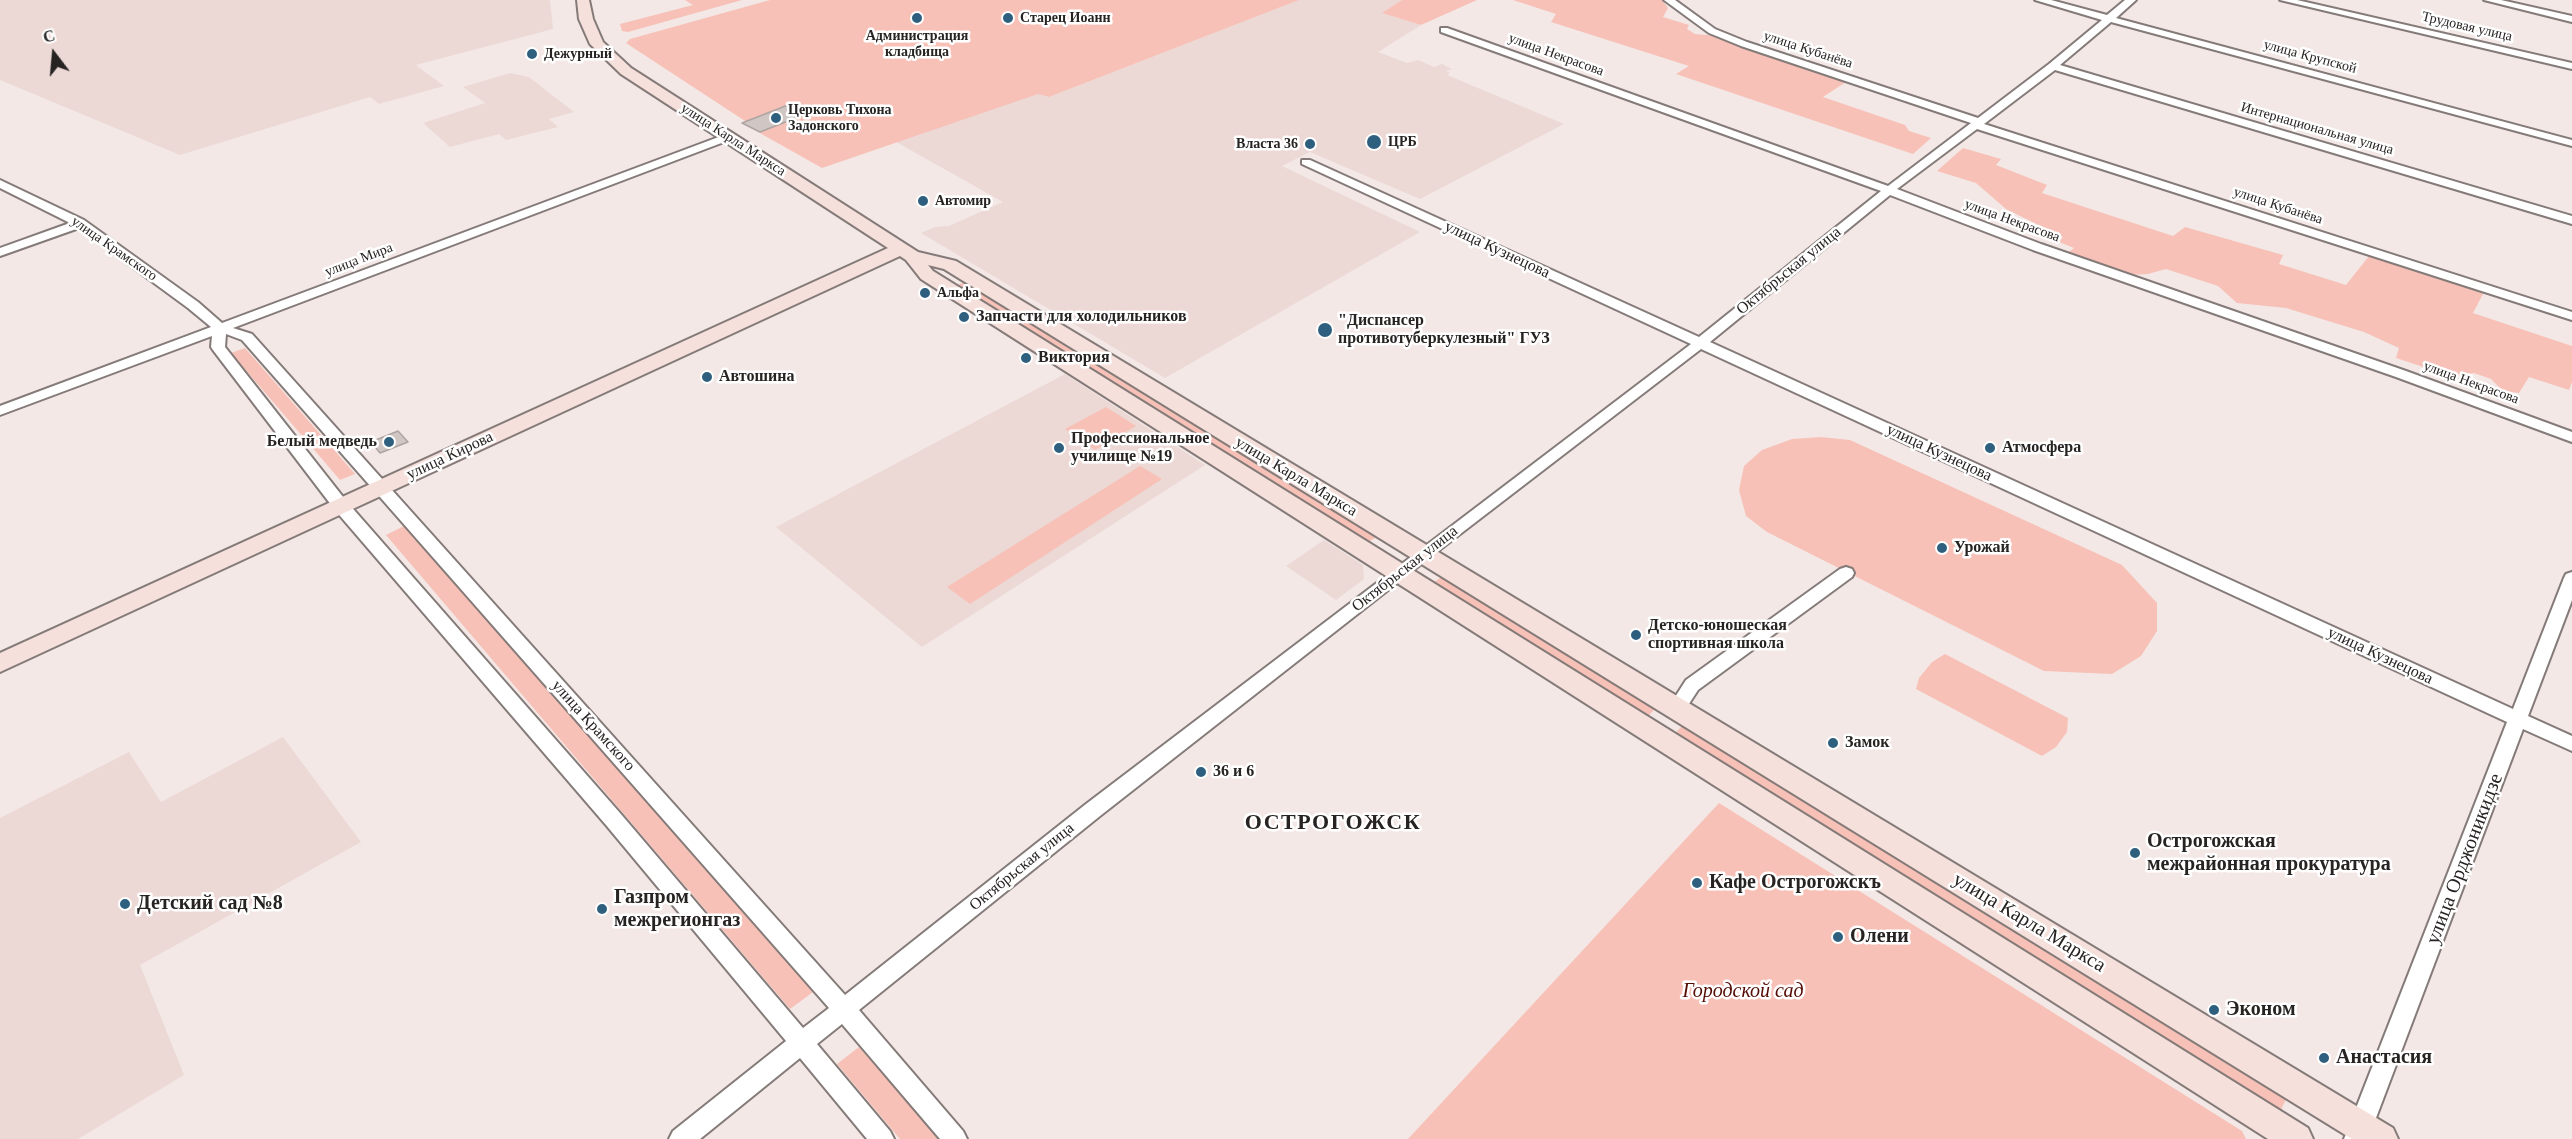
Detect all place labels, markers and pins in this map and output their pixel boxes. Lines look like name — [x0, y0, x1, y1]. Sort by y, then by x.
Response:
place label: Старец Иоанн — [1020, 10, 1111, 26]
marker: Администрация кладбища — [910, 11, 924, 25]
marker: Старец Иоанн — [1001, 11, 1015, 25]
place label: Администрация кладбища — [866, 28, 968, 60]
place label: Дежурный — [544, 46, 612, 62]
marker: Дежурный — [525, 47, 539, 61]
place label: Церковь Тихона Задонского — [788, 102, 891, 134]
marker: Церковь Тихона Задонского — [769, 111, 783, 125]
marker: ЦРБ — [1365, 133, 1383, 151]
place label: ЦРБ — [1388, 134, 1417, 150]
place label: Власта 36 — [1236, 136, 1298, 152]
marker: Власта 36 — [1303, 137, 1317, 151]
place label: Автомир — [935, 193, 991, 209]
marker: Автомир — [916, 194, 930, 208]
place label: Альфа — [937, 285, 979, 301]
marker: Альфа — [918, 286, 932, 300]
place label: Запчасти для холодильников — [976, 307, 1187, 327]
marker: Запчасти для холодильников — [957, 310, 971, 324]
place label: "Диспансер противотуберкулезный" ГУЗ — [1338, 311, 1550, 349]
marker: "Диспансер противотуберкулезный" ГУЗ — [1316, 321, 1334, 339]
place label: Виктория — [1038, 348, 1110, 368]
marker: Виктория — [1019, 351, 1033, 365]
place label: Автошина — [719, 367, 794, 387]
marker: Автошина — [700, 370, 714, 384]
place label: Профессиональное училище №19 — [1071, 429, 1209, 467]
place label: Белый медведь — [267, 432, 377, 452]
marker: Белый медведь — [382, 435, 396, 449]
place label: Атмосфера — [2002, 438, 2081, 458]
marker: Профессиональное училище №19 — [1052, 441, 1066, 455]
marker: Атмосфера — [1983, 441, 1997, 455]
place label: Урожай — [1954, 538, 2010, 558]
marker: Урожай — [1935, 541, 1949, 555]
place label: Детско-юношеская спортивная школа — [1648, 616, 1787, 654]
marker: Детско-юношеская спортивная школа — [1629, 628, 1643, 642]
place label: Замок — [1845, 733, 1889, 753]
marker: Замок — [1826, 736, 1840, 750]
place label: 36 и 6 — [1213, 762, 1254, 782]
marker: 36 и 6 — [1194, 765, 1208, 779]
place label: Острогожская межрайонная прокуратура — [2147, 830, 2391, 877]
marker: Острогожская межрайонная прокуратура — [2128, 846, 2142, 860]
place label: Кафе Острогожскъ — [1709, 871, 1881, 895]
marker: Кафе Острогожскъ — [1690, 876, 1704, 890]
place label: Газпром межрегионгаз — [614, 886, 740, 933]
place label: Детский сад №8 — [137, 892, 283, 916]
marker: Детский сад №8 — [118, 897, 132, 911]
marker: Газпром межрегионгаз — [595, 902, 609, 916]
place label: Олени — [1850, 925, 1909, 949]
marker: Олени — [1831, 930, 1845, 944]
place label: Эконом — [2226, 998, 2296, 1022]
marker: Эконом — [2207, 1003, 2221, 1017]
place label: Анастасия — [2336, 1046, 2432, 1070]
marker: Анастасия — [2317, 1051, 2331, 1065]

